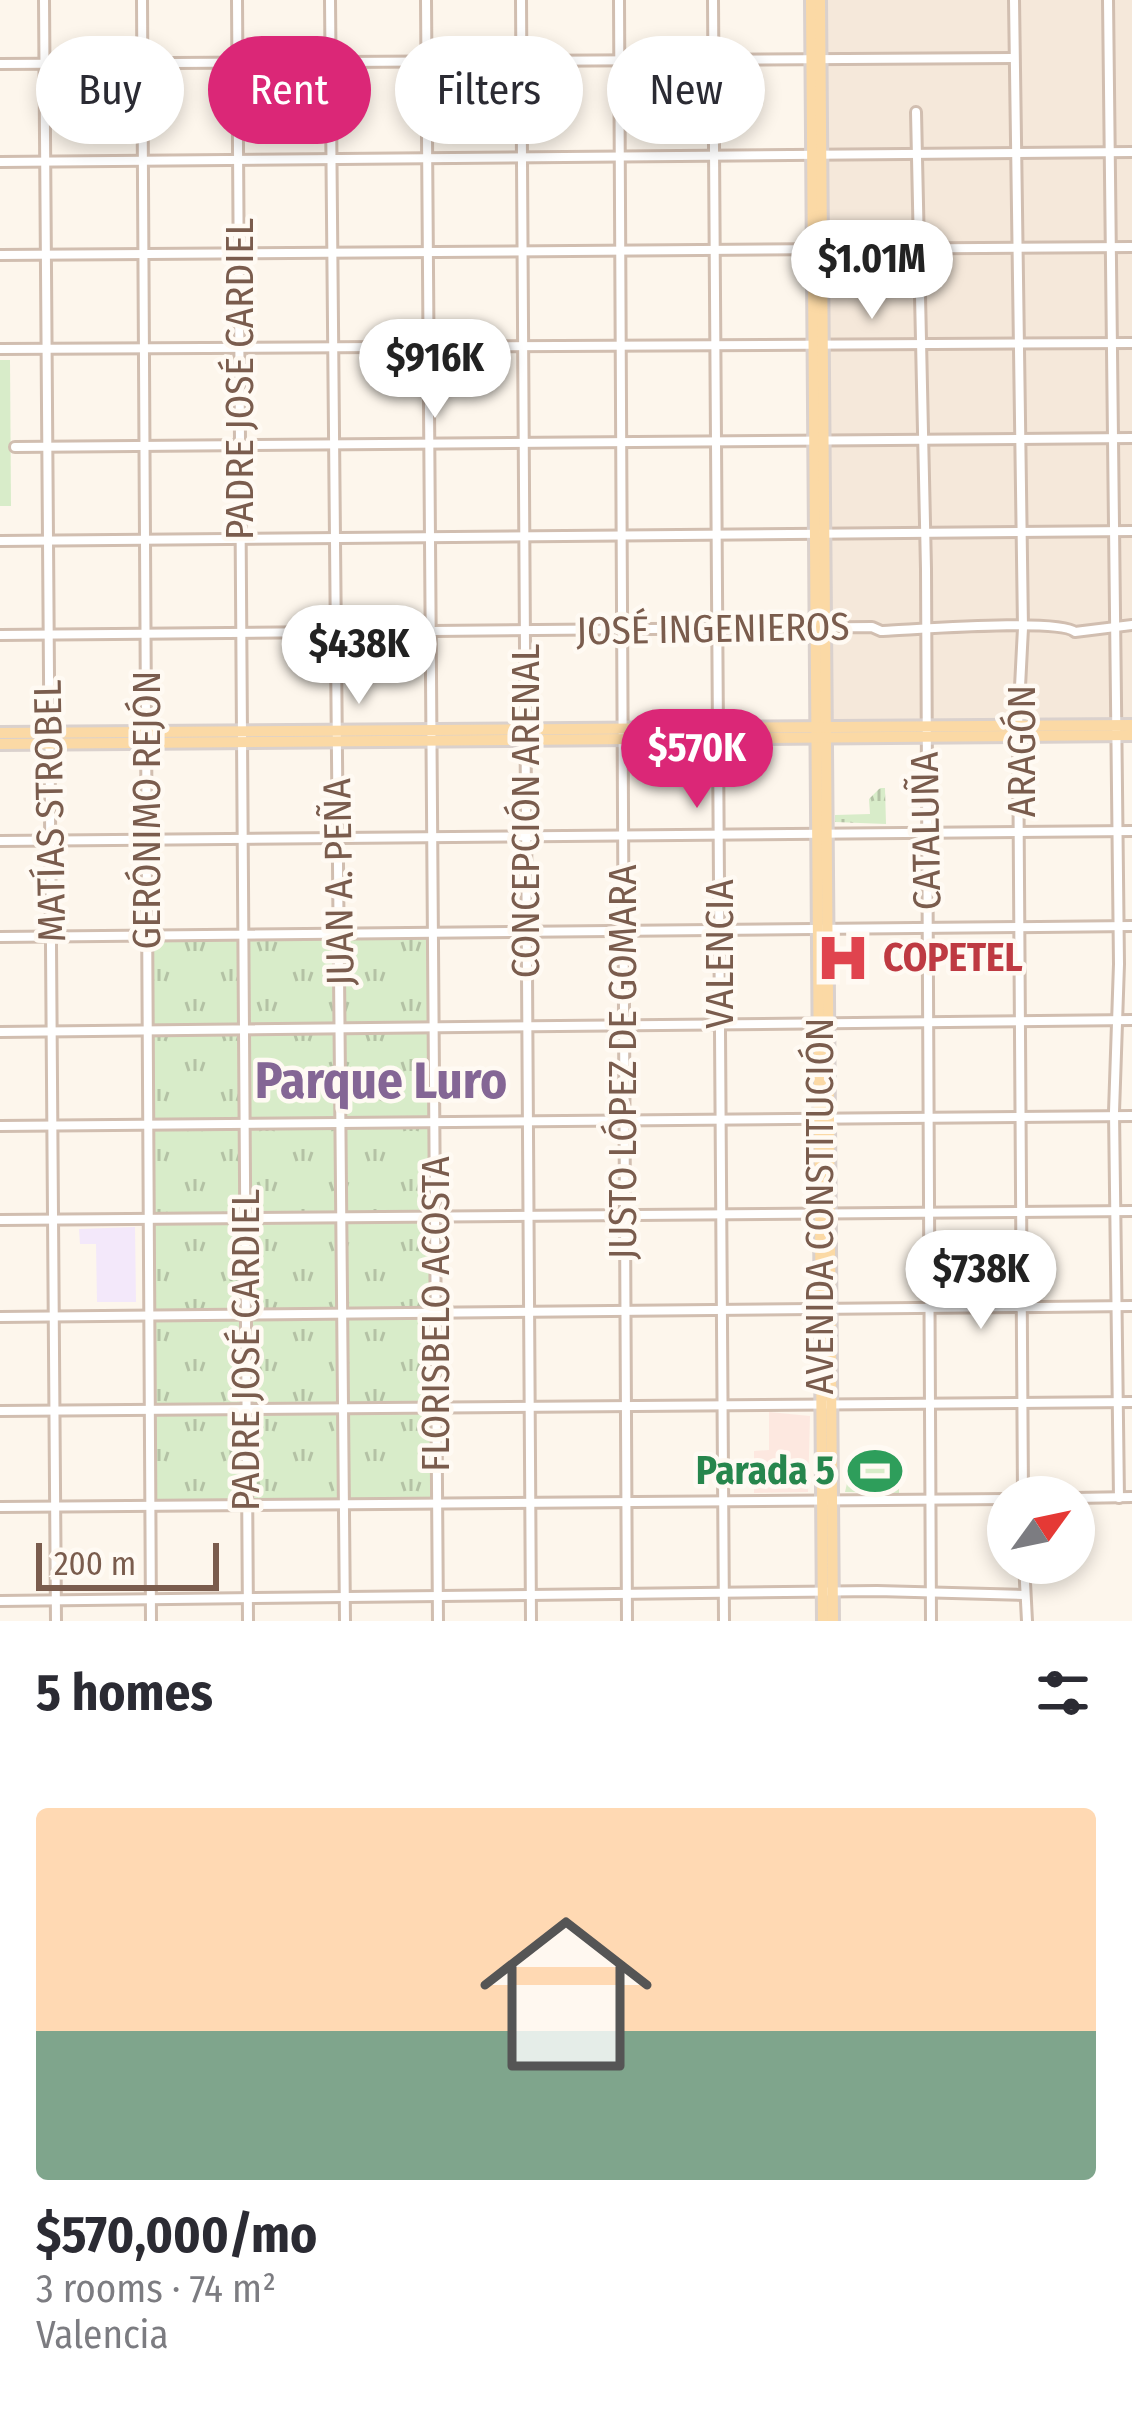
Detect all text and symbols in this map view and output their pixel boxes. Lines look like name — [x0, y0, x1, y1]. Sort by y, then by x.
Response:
chip: Buy — [36, 36, 184, 144]
chip: Rent — [208, 36, 371, 144]
chip: Filters — [395, 36, 583, 144]
chip: New — [607, 36, 765, 144]
street label: PADRE JOSÉ CARDIEL — [217, 218, 263, 540]
pin: $1.01M — [774, 220, 970, 322]
text: $1.01M — [818, 236, 926, 282]
pin: $916K — [351, 319, 519, 421]
text: $916K — [386, 335, 484, 381]
street label: JOSÉ INGENIEROS — [576, 604, 850, 654]
pin: $438K — [275, 605, 443, 707]
text: $438K — [309, 621, 409, 667]
street label: CONCEPCIÓN ARENAL — [503, 644, 549, 978]
street label: GERÓNIMO REJÓN — [124, 670, 170, 950]
street label: MATÍAS STROBEL — [25, 679, 75, 943]
street label: ARAGÓN — [999, 685, 1045, 817]
pin: $570K — [613, 709, 781, 811]
text: $570K — [648, 725, 746, 771]
street label: CATALUÑA — [902, 751, 950, 911]
street label: JUAN A. PEÑA — [314, 777, 364, 986]
street label: JUSTO LÓPEZ DE GOMARA — [600, 864, 646, 1259]
street label: VALENCIA — [697, 879, 743, 1029]
hospital icon: COPETEL — [814, 929, 872, 987]
place label: COPETEL — [883, 935, 1023, 981]
street label: AVENIDA CONSTITUCIÓN — [797, 1017, 843, 1395]
district label: Parque Luro — [255, 1050, 507, 1112]
street label: FLORISBELO ACOSTA — [413, 1156, 459, 1472]
street label: PADRE JOSÉ CARDIEL — [223, 1189, 269, 1511]
pin: $738K — [897, 1230, 1065, 1332]
text: $738K — [932, 1246, 1030, 1292]
sports icon: Parada 5 — [846, 1442, 904, 1500]
place label: Parada 5 — [696, 1448, 835, 1494]
north arrow — [987, 1476, 1095, 1584]
map controls — [987, 1476, 1095, 1584]
scale bar — [36, 1537, 219, 1590]
text: 200 m — [54, 1544, 136, 1584]
icon: filters — [1030, 1660, 1096, 1726]
text: 5 homes — [36, 1662, 213, 1724]
icon: home — [458, 1886, 674, 2102]
text: $570,000/mo — [36, 2204, 317, 2266]
text: 3 rooms · 74 m² — [36, 2266, 276, 2312]
text: Valencia — [36, 2312, 169, 2358]

